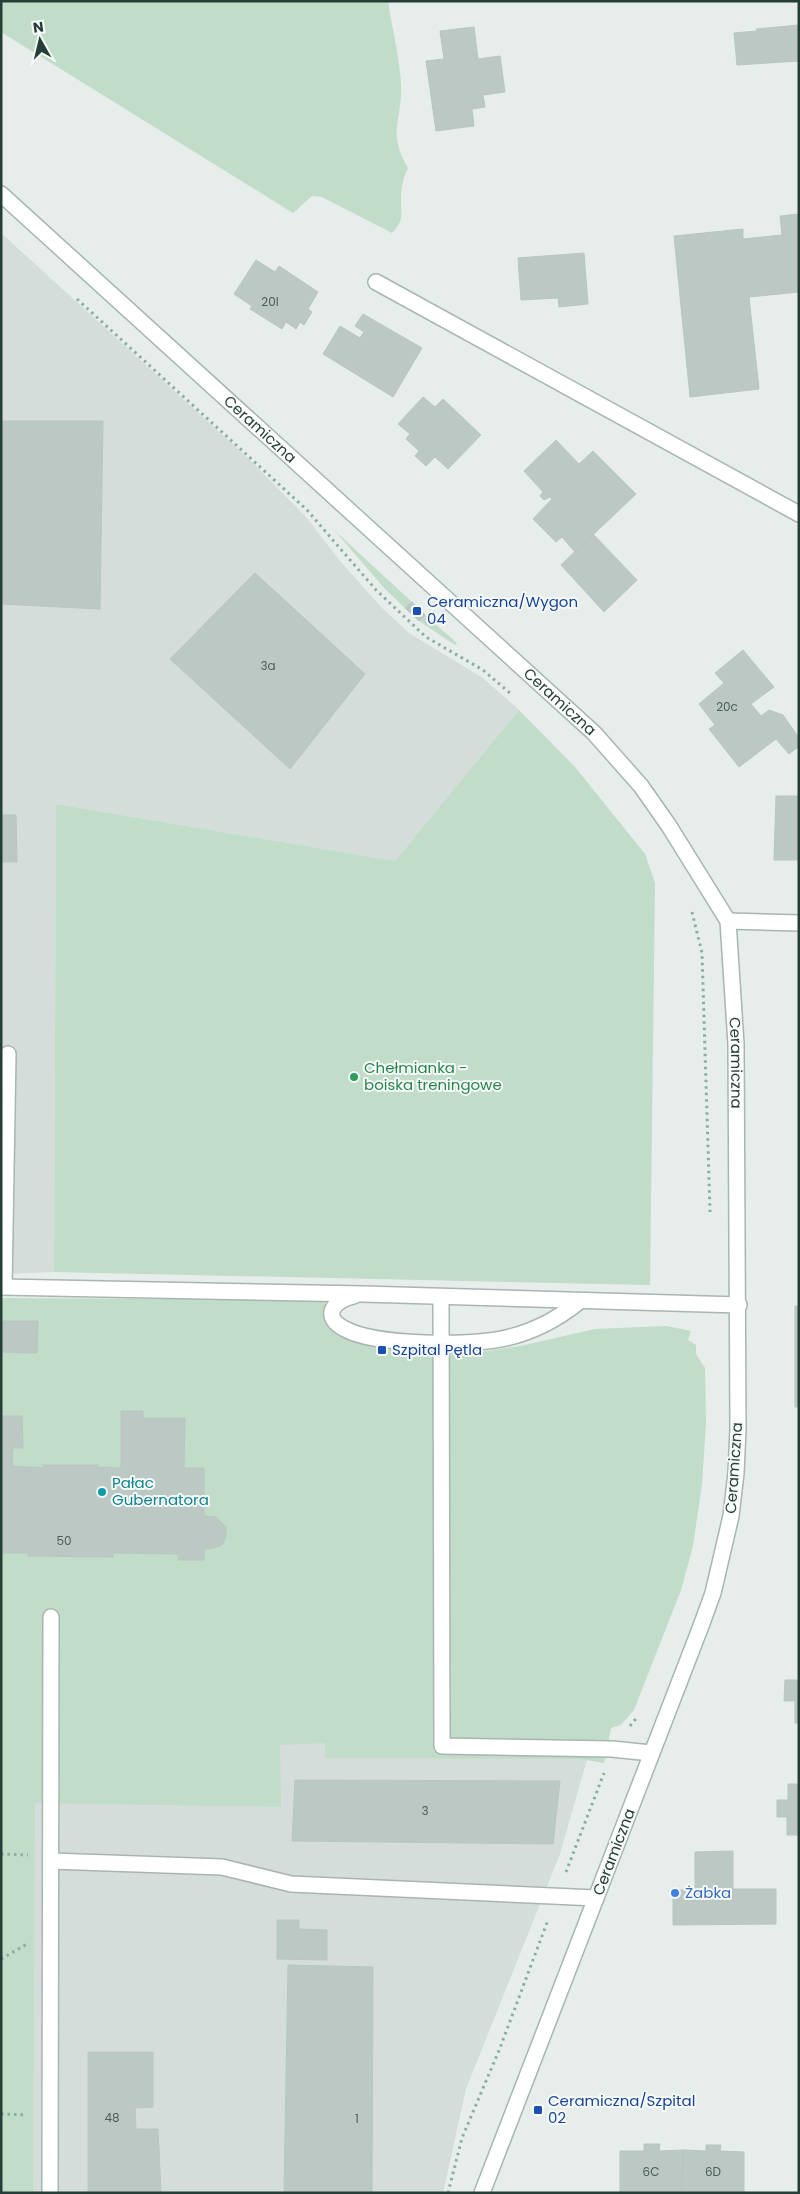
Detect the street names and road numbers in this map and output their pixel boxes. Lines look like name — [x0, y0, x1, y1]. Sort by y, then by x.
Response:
street label: Ceramiczna — [219, 391, 301, 468]
street label: Ceramiczna — [519, 663, 601, 740]
street label: Ceramiczna — [724, 1016, 747, 1109]
street label: Ceramiczna — [720, 1422, 747, 1514]
street label: Ceramiczna — [587, 1805, 640, 1898]

